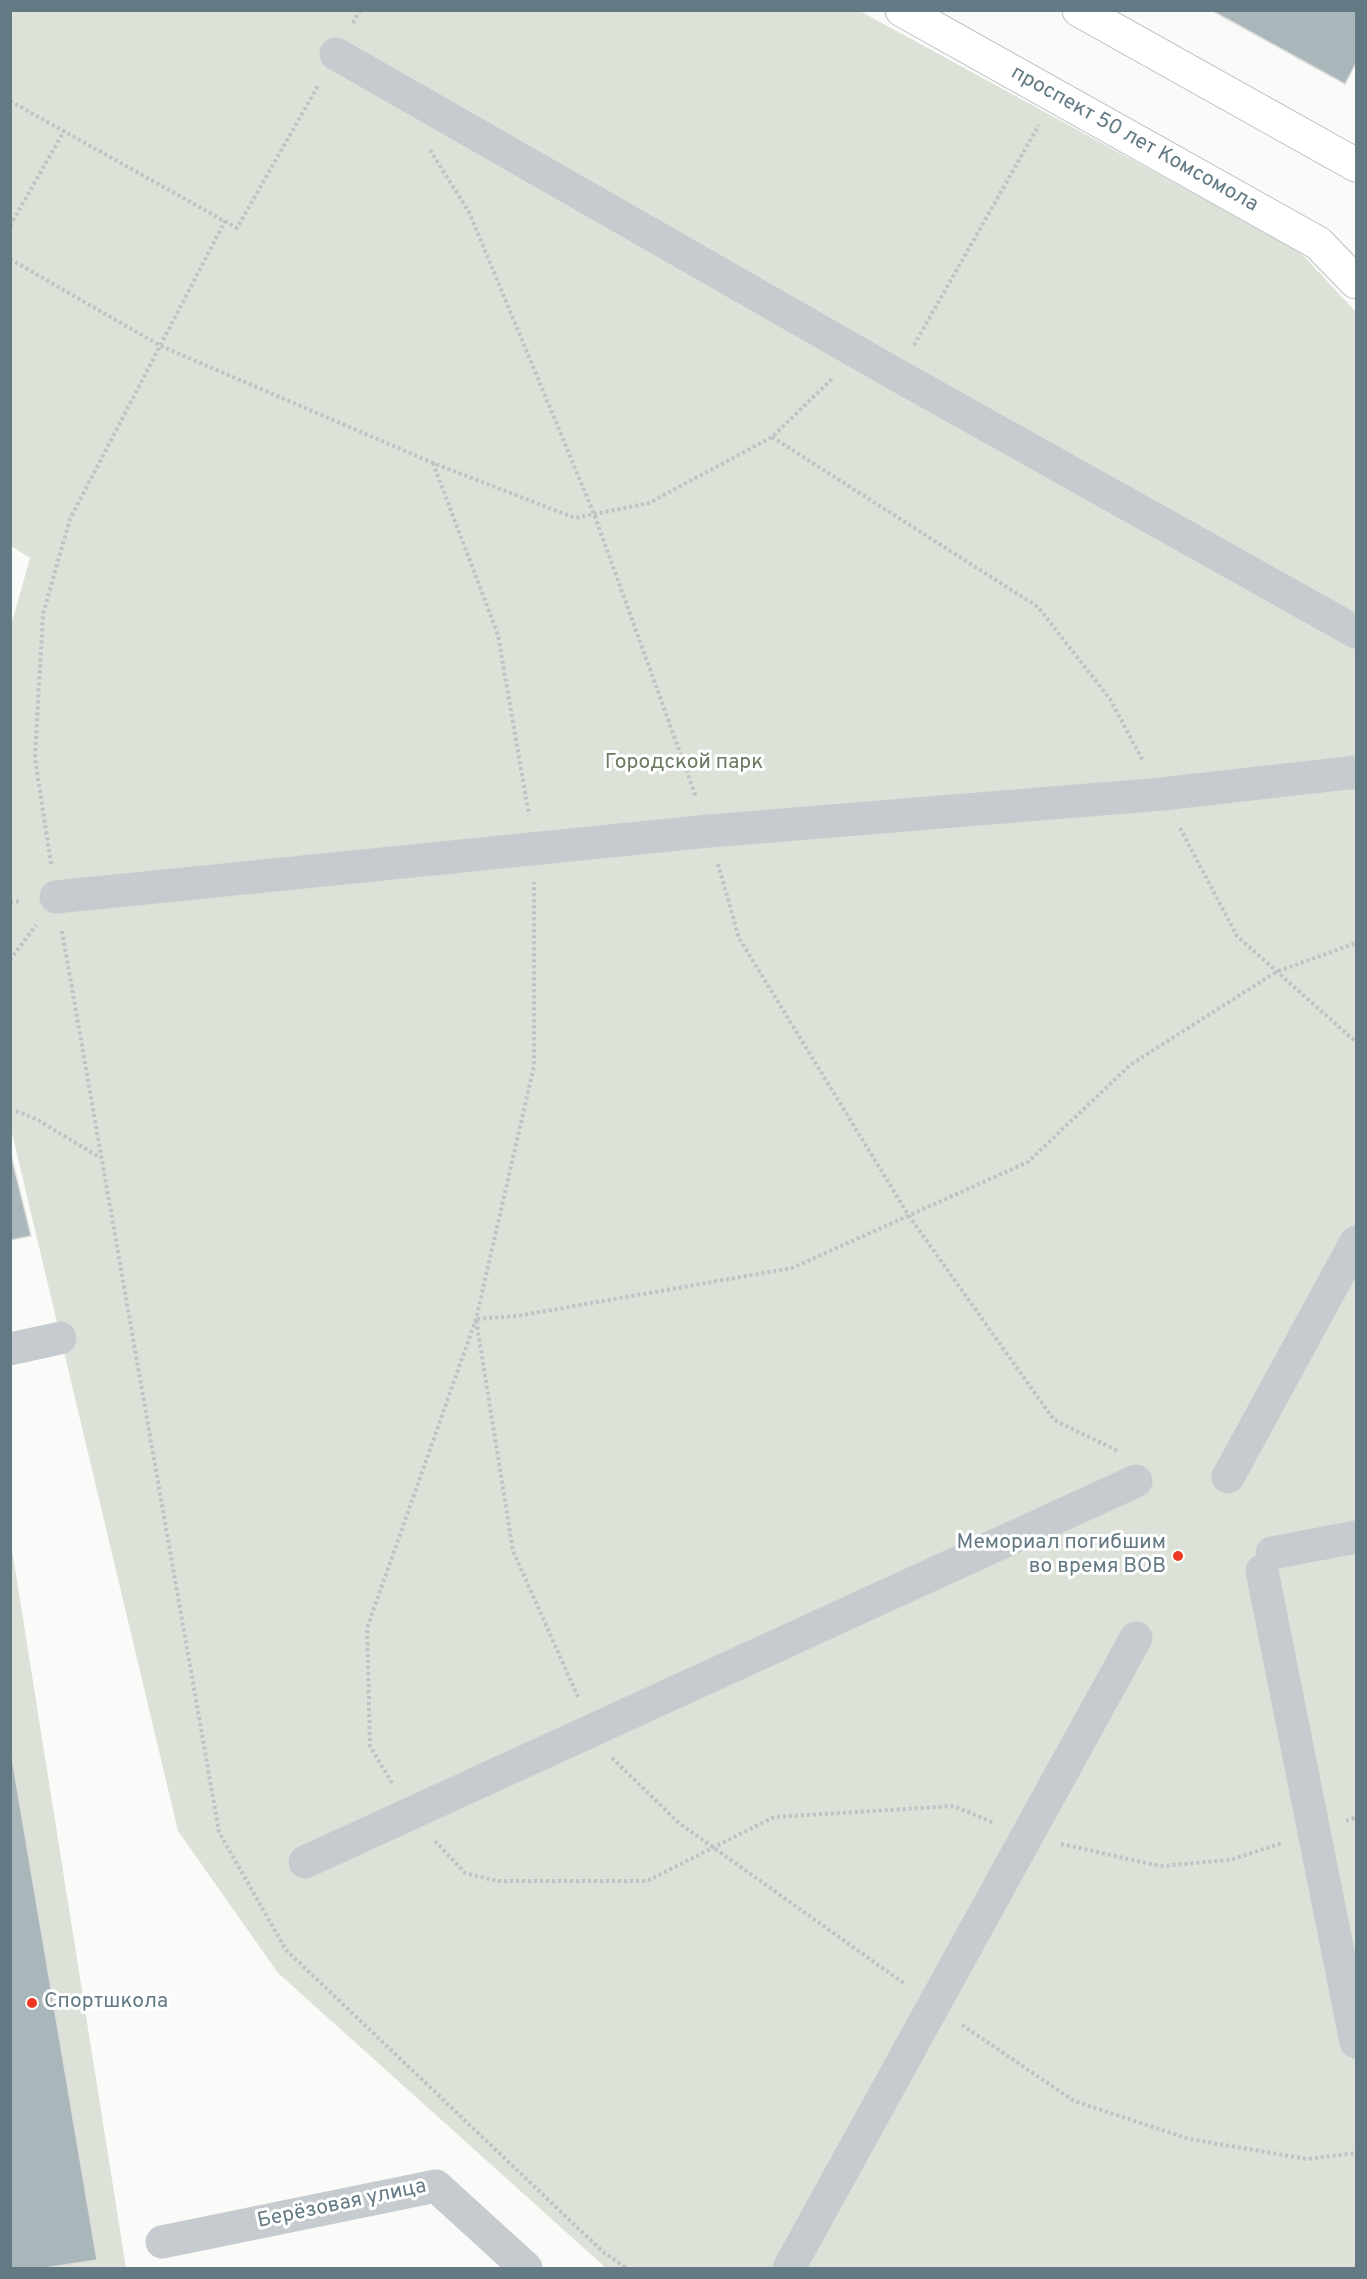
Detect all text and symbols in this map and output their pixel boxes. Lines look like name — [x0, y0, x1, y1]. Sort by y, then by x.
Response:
street label: проспект 50 лет Комсомола — [1006, 61, 1262, 219]
park label: Городской парк — [605, 751, 763, 777]
place label: Мемориал погибшим во время ВОВ — [956, 1531, 1166, 1581]
marker: Мемориал погибшим во время ВОВ — [1171, 1549, 1185, 1563]
place label: Спортшкола — [44, 1990, 168, 2016]
marker: Спортшкола — [25, 1996, 39, 2010]
street label: Берёзовая улица — [255, 2175, 429, 2235]

